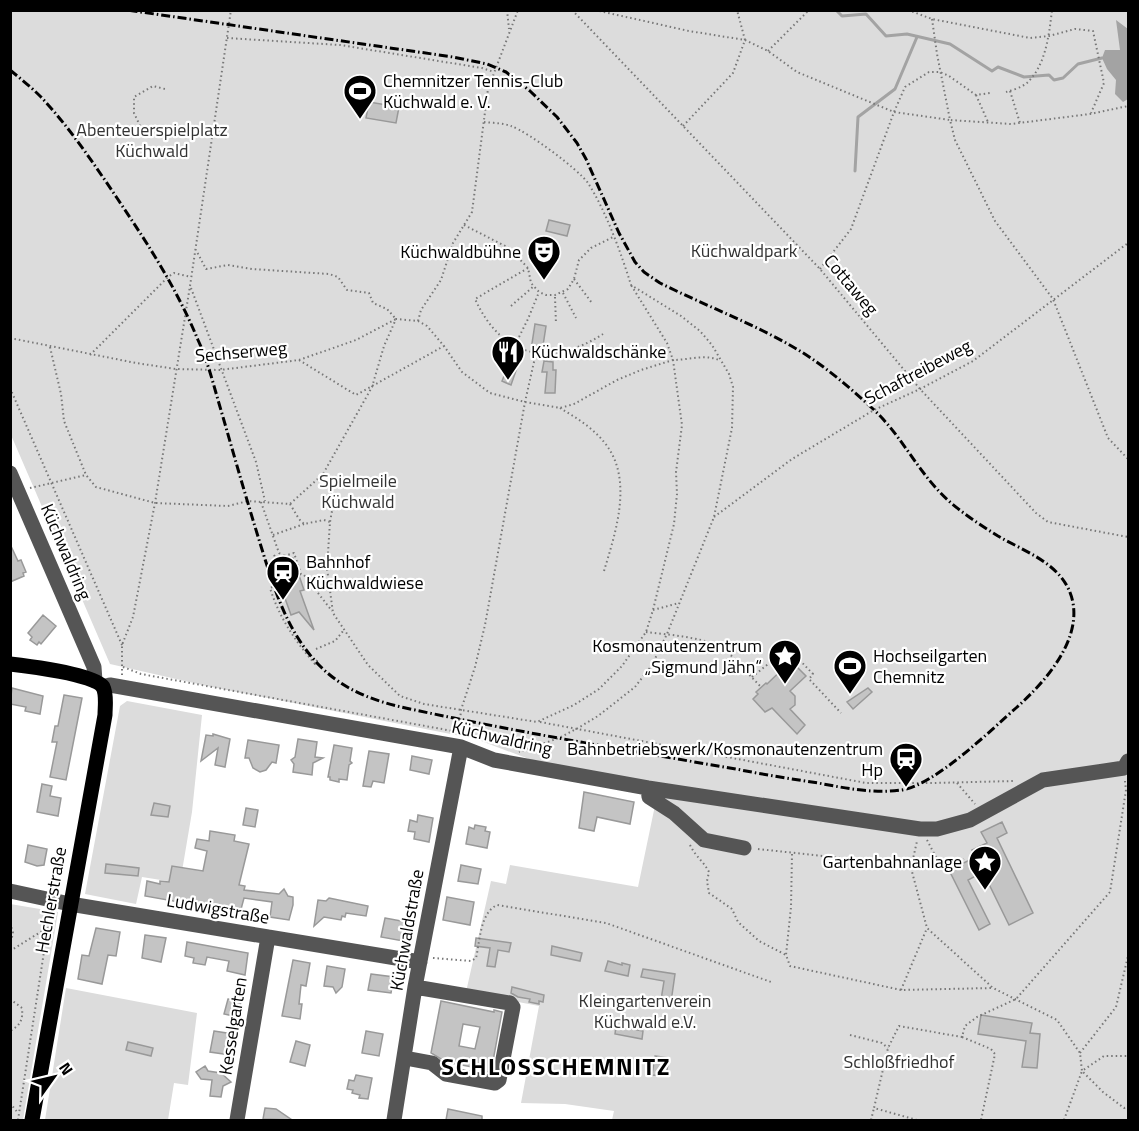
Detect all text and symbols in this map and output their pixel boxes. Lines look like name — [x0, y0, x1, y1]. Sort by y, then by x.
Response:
place label: Chemnitzer Tennis-Club Küchwald e. V. — [383, 67, 563, 115]
sports icon: Chemnitzer Tennis-Club Küchwald e. V. — [342, 73, 378, 120]
park label: Abenteuerspielplatz Küchwald — [76, 116, 228, 164]
theatre icon: Küchwaldbühne — [526, 234, 562, 281]
park label: Küchwaldpark — [691, 237, 798, 264]
place label: Küchwaldbühne — [400, 238, 521, 265]
street label: Cottaweg — [818, 248, 885, 321]
street label: Schaftreibeweg — [859, 332, 976, 411]
street label: Sechserweg — [194, 334, 288, 369]
restaurant icon: Küchwaldschänke — [490, 334, 526, 381]
place label: Küchwaldschänke — [531, 338, 666, 365]
park label: Spielmeile Küchwald — [319, 467, 397, 515]
street label: Küchwaldring — [34, 499, 99, 604]
place label: Bahnhof Küchwaldwiese — [306, 548, 424, 596]
station icon: Bahnhof Küchwaldwiese — [265, 554, 301, 601]
place label: Kosmonautenzentrum „Sigmund Jähn“ — [592, 632, 762, 680]
place icon: Kosmonautenzentrum „Sigmund Jähn“ — [767, 638, 803, 685]
place label: Hochseilgarten Chemnitz — [873, 642, 987, 690]
sports icon: Hochseilgarten Chemnitz — [832, 648, 868, 695]
street label: Küchwaldring — [449, 713, 555, 762]
place label: Bahnbetriebswerk/Kosmonautenzentrum Hp — [567, 735, 883, 783]
station icon: Bahnbetriebswerk/Kosmonautenzentrum Hp — [888, 741, 924, 788]
place icon: Gartenbahnanlage — [967, 844, 1003, 891]
street label: Hechlerstraße — [28, 845, 73, 955]
place label: Gartenbahnanlage — [823, 848, 962, 875]
street label: Küchwaldstraße — [383, 867, 430, 993]
street label: Ludwigstraße — [165, 886, 272, 931]
street label: Kesselgarten — [211, 975, 254, 1077]
park label: Kleingartenverein Küchwald e.V. — [579, 987, 711, 1035]
north arrow — [24, 1047, 84, 1107]
district label: SCHLOSSCHEMNITZ — [441, 1048, 671, 1084]
park label: Schloßfriedhof — [843, 1048, 955, 1075]
text: N — [53, 1057, 79, 1080]

